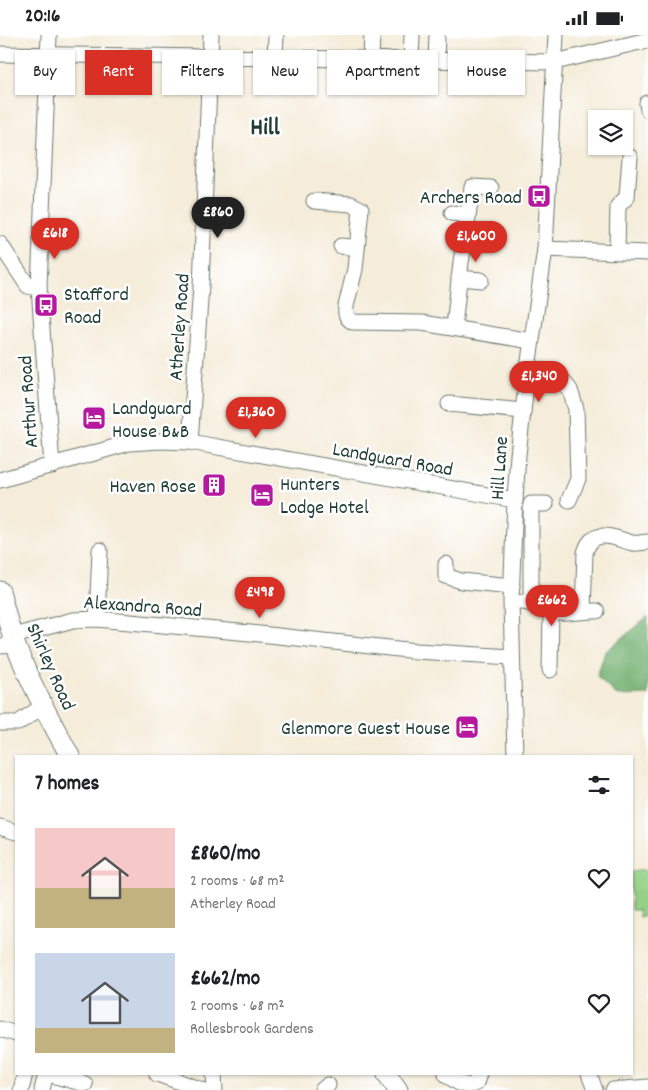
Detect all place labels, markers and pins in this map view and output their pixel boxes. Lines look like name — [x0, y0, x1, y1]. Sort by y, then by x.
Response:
bus stop icon: Archers Road — [526, 183, 552, 209]
place label: Archers Road — [420, 185, 522, 213]
pin: £860 — [188, 197, 248, 239]
pin: £618 — [25, 217, 85, 260]
pin: £1,600 — [435, 221, 517, 263]
place label: Stafford Road — [64, 282, 129, 333]
bus stop icon: Stafford Road — [33, 292, 59, 318]
pin: £1,340 — [498, 361, 580, 403]
place label: Landguard House B&B — [112, 396, 192, 447]
pin: £1,360 — [215, 397, 297, 439]
hotel icon: Landguard House B&B — [81, 405, 107, 431]
building icon: Haven Rose — [201, 472, 227, 498]
place label: Hunters Lodge Hotel — [280, 472, 369, 523]
place label: Haven Rose — [110, 474, 196, 502]
hotel icon: Hunters Lodge Hotel — [249, 482, 275, 508]
pin: £498 — [230, 577, 290, 619]
pin: £662 — [522, 585, 582, 627]
hotel icon: Glenmore Guest House — [454, 714, 480, 740]
place label: Glenmore Guest House — [281, 716, 450, 744]

